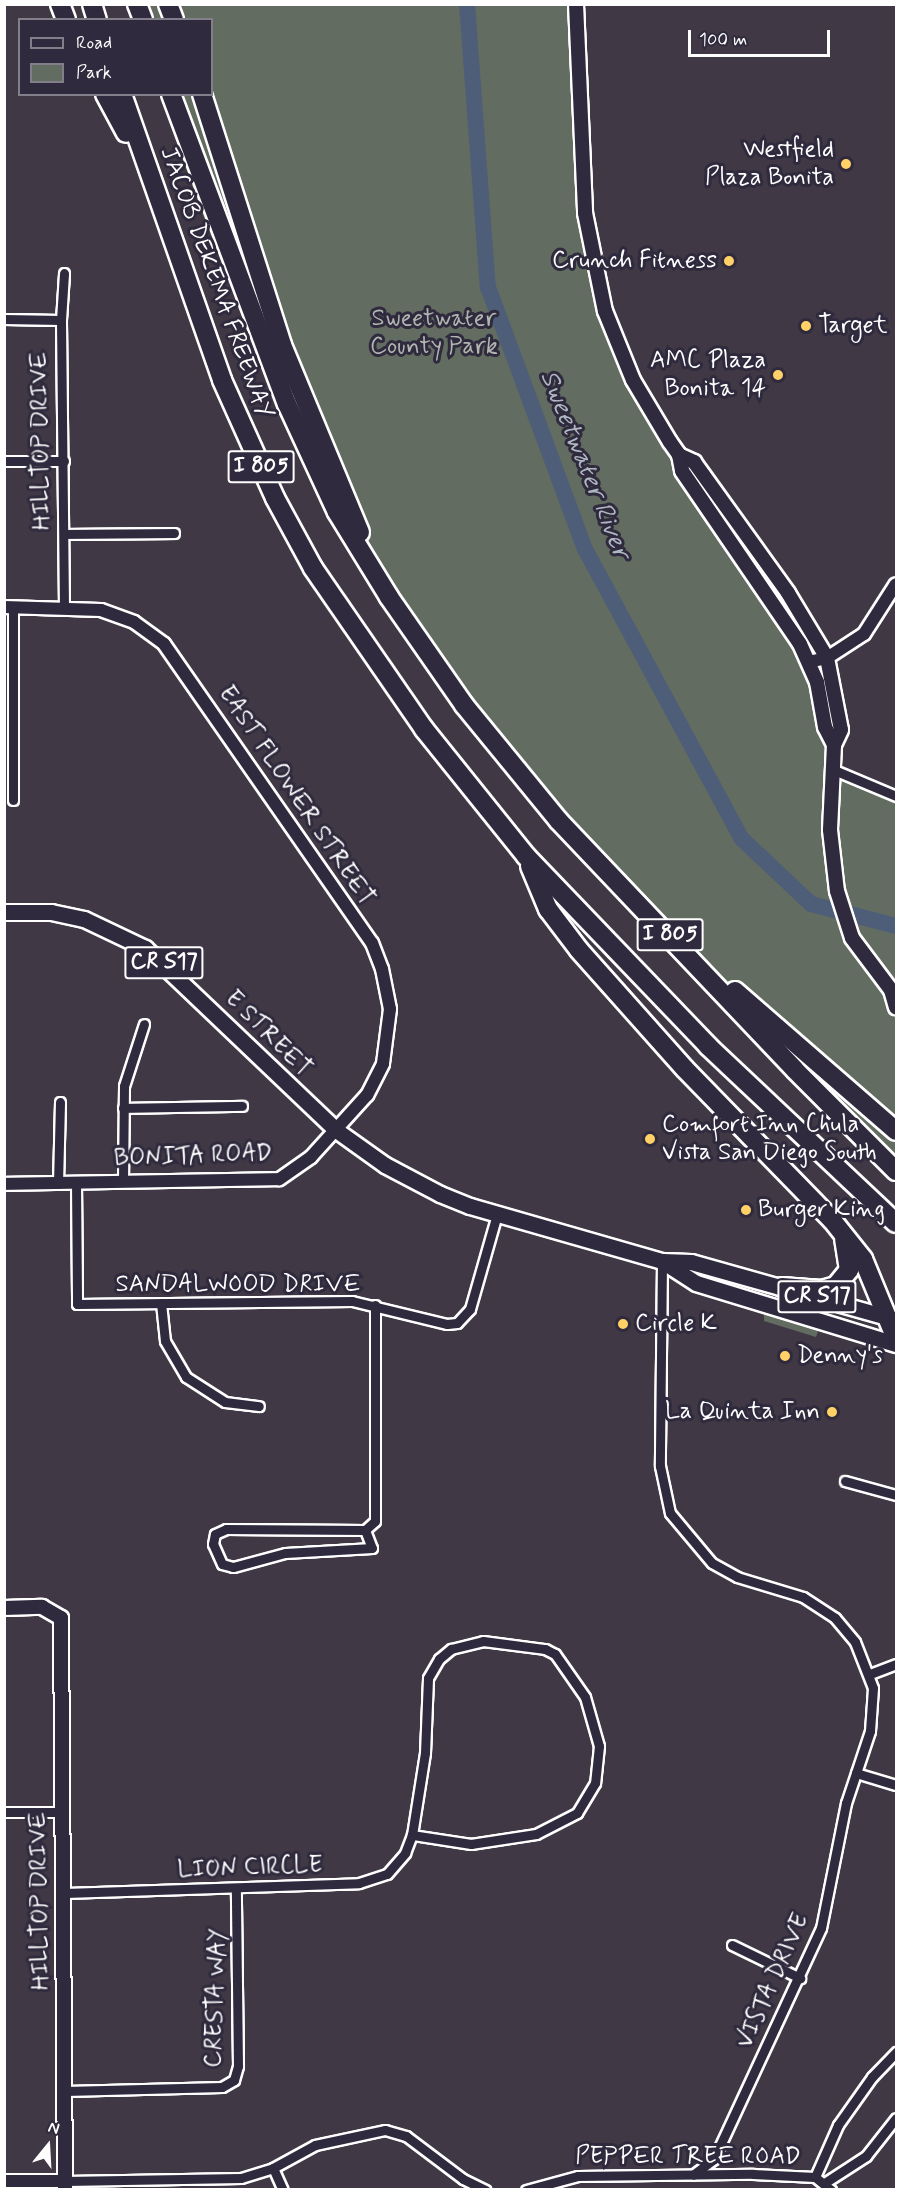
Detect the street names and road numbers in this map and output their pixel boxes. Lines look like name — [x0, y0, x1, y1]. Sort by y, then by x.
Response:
street label: JACOB DEKEMA FREEWAY — [152, 140, 280, 426]
street label: HILLTOP DRIVE — [25, 351, 57, 531]
road number: I 805 — [226, 448, 296, 486]
street label: EAST FLOWER STREET — [213, 683, 379, 909]
road number: I 805 — [636, 916, 704, 954]
road number: CR S17 — [124, 944, 204, 982]
street label: E STREET — [219, 985, 317, 1083]
street label: BONITA ROAD — [113, 1139, 273, 1173]
street label: SANDALWOOD DRIVE — [116, 1271, 360, 1299]
road number: CR S17 — [776, 1278, 858, 1316]
street label: HILLTOP DRIVE — [24, 1811, 56, 1991]
street label: LION CIRCLE — [171, 1851, 329, 1885]
street label: VISTA DRIVE — [729, 1905, 817, 2057]
street label: CRESTA WAY — [199, 1927, 233, 2069]
street label: PEPPER TREE ROAD — [577, 2143, 799, 2171]

